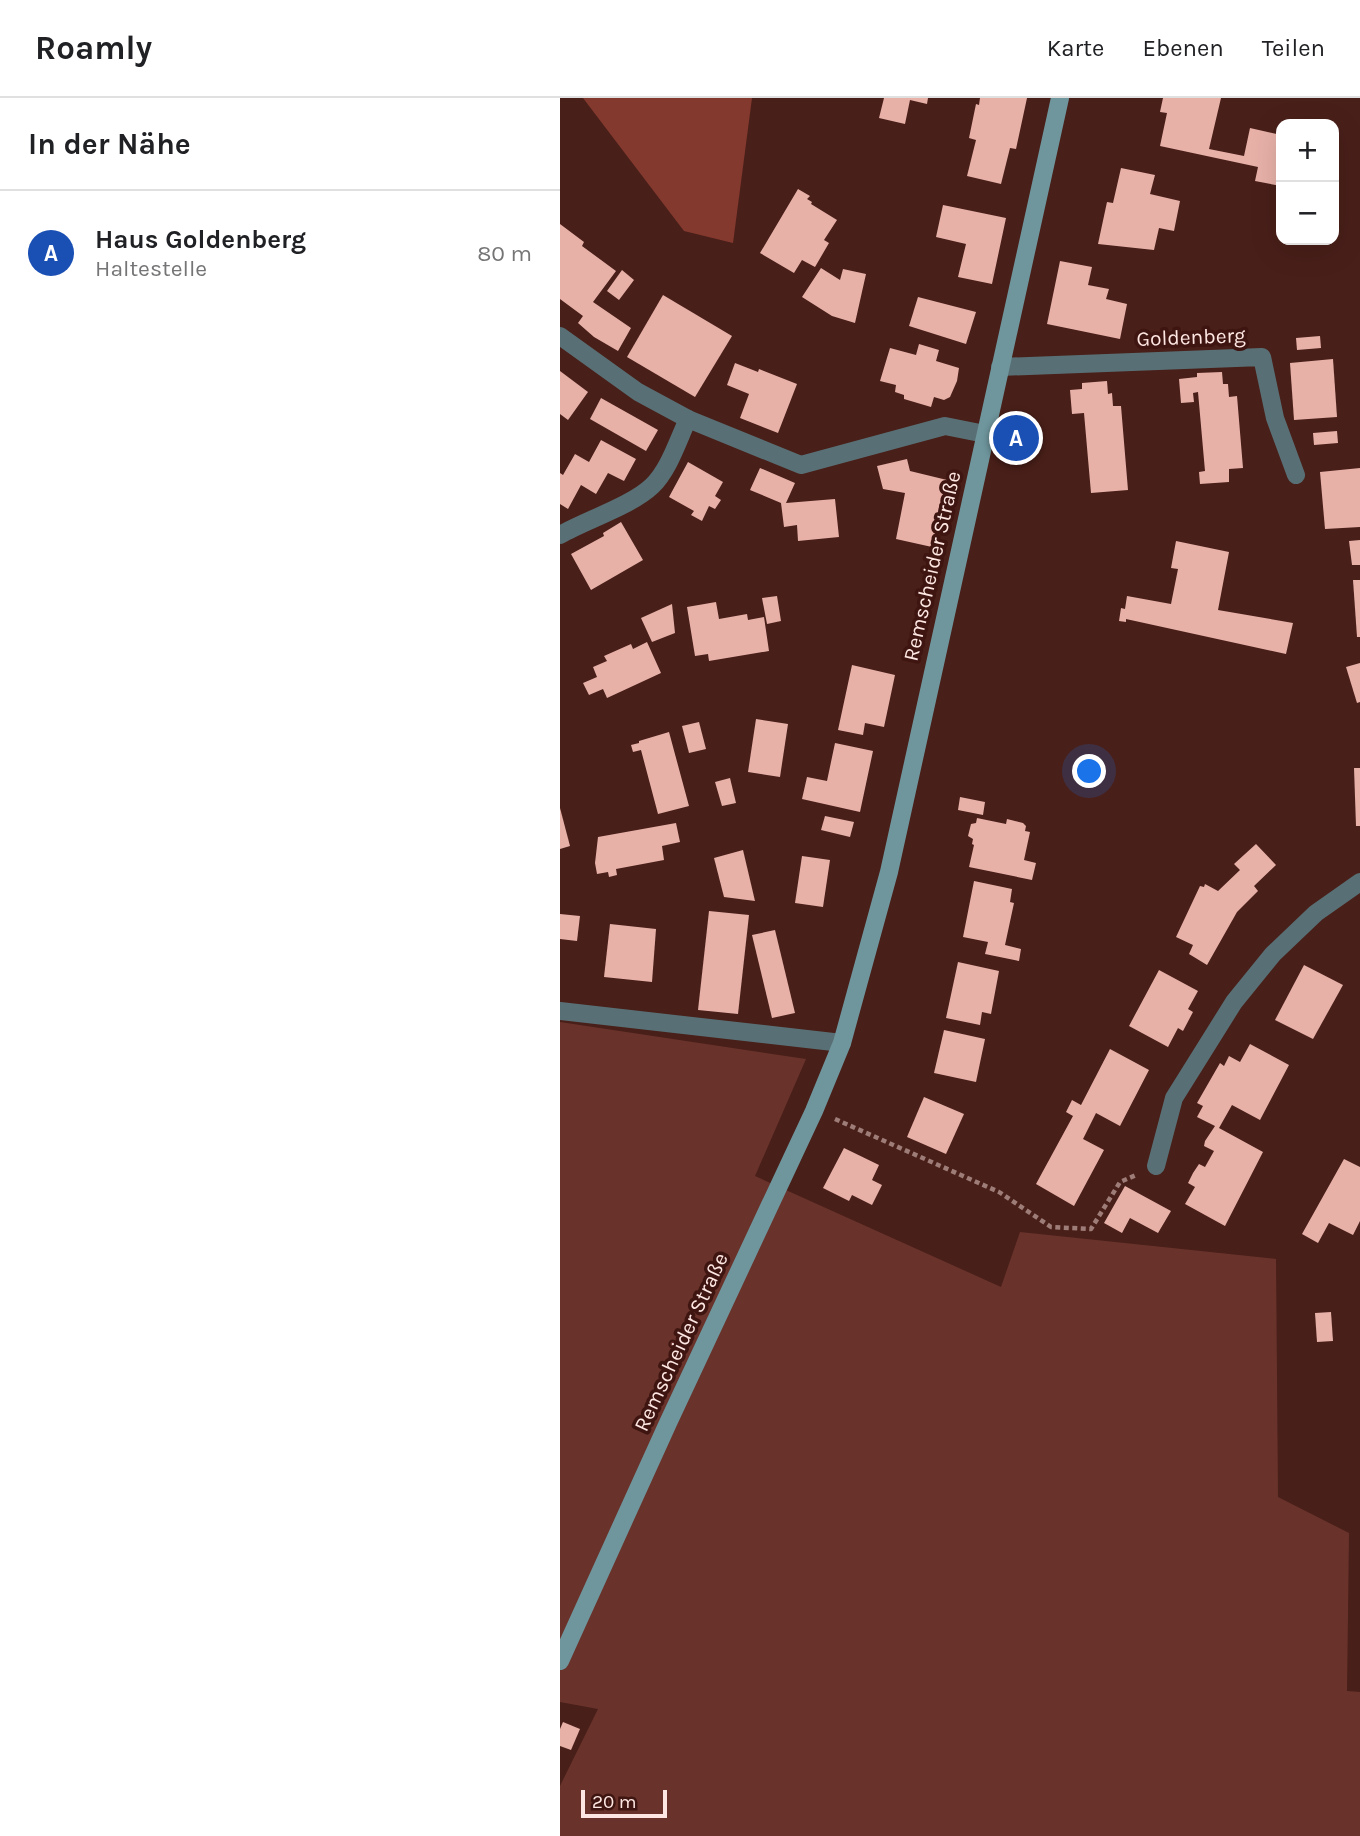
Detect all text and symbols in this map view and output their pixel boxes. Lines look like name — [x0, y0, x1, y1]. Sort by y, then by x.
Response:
text: Roamly — [35, 29, 152, 67]
text: Karte — [1047, 34, 1104, 62]
text: Ebenen — [1142, 34, 1224, 62]
text: Teilen — [1262, 34, 1325, 62]
map controls — [1276, 119, 1339, 245]
button: + — [1276, 119, 1339, 182]
text: In der Nähe — [28, 126, 191, 162]
button: − — [1276, 182, 1339, 245]
text: Haus Goldenberg — [95, 224, 306, 255]
text: A — [44, 240, 58, 267]
text: 80 m — [477, 240, 532, 267]
text: Haltestelle — [95, 255, 207, 282]
street label: Goldenberg — [1136, 323, 1246, 351]
pin: A — [993, 412, 1039, 464]
street label: Remscheider Straße — [898, 469, 966, 663]
your location — [1072, 754, 1106, 788]
street label: Remscheider Straße — [629, 1249, 733, 1435]
scale bar — [581, 1787, 667, 1819]
text: 20 m — [592, 1791, 637, 1813]

